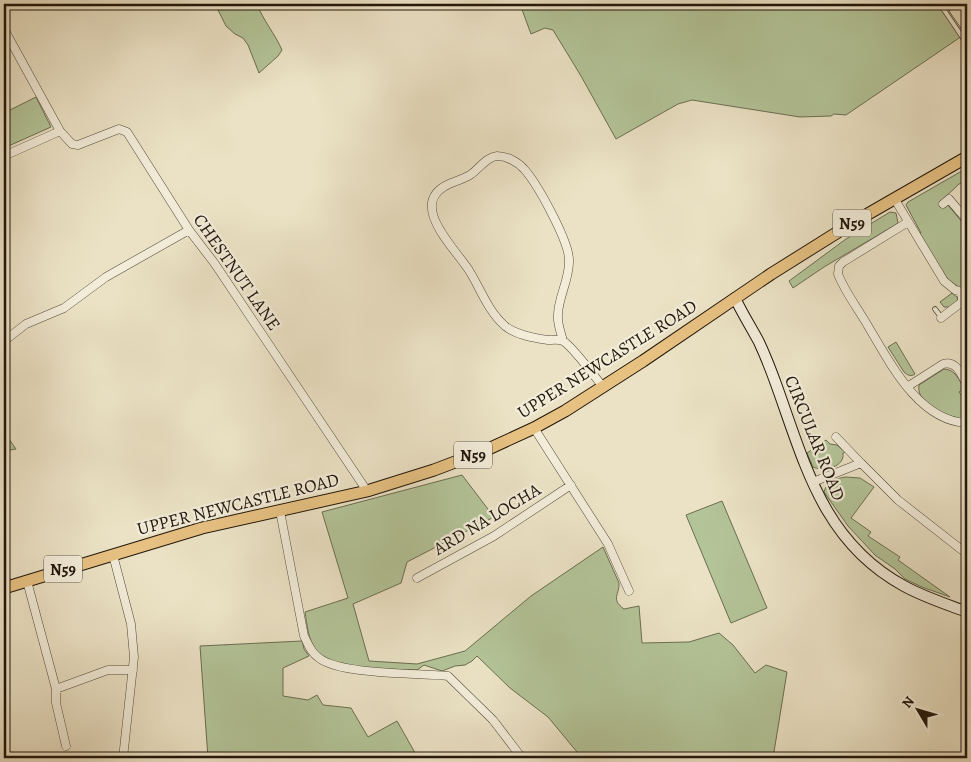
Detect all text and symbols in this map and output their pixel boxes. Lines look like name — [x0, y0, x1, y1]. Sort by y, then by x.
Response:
street label: CHESTNUT LANE — [188, 209, 286, 335]
road number: N59 — [833, 210, 871, 237]
street label: UPPER NEWCASTLE ROAD — [513, 294, 701, 424]
street label: CIRCULAR ROAD — [779, 372, 851, 504]
road number: N59 — [454, 442, 492, 468]
street label: UPPER NEWCASTLE ROAD — [134, 467, 342, 541]
street label: ARD NA LOCHA — [428, 477, 546, 561]
road number: N59 — [44, 556, 82, 582]
north arrow — [894, 684, 944, 734]
text: N — [898, 692, 919, 712]

